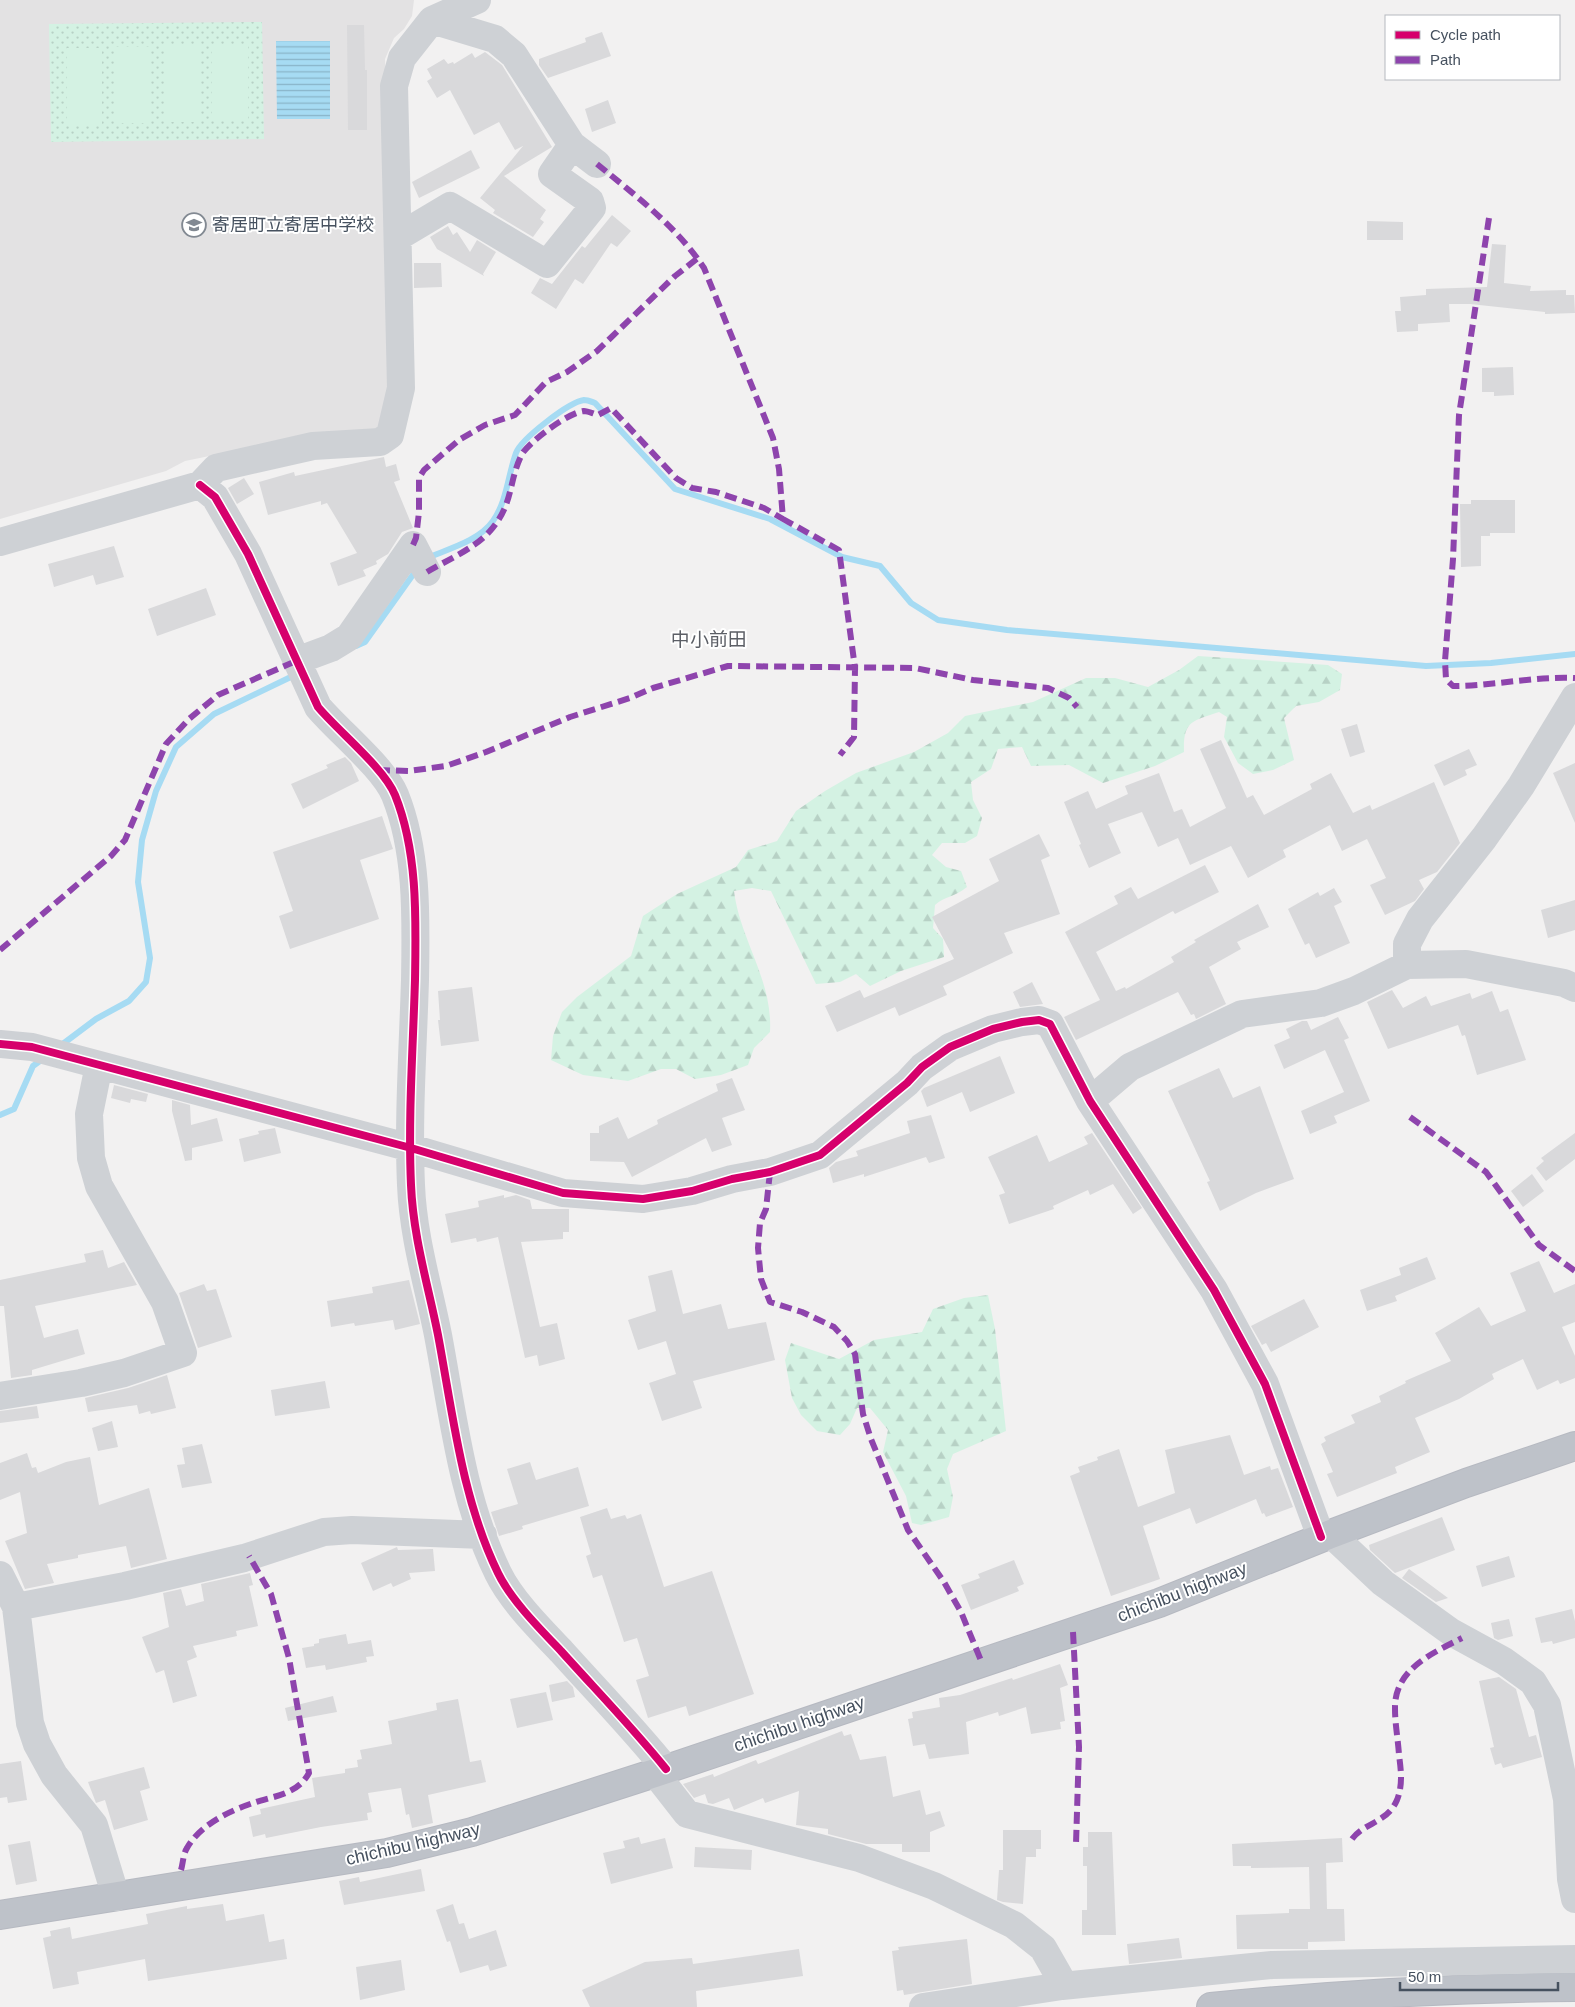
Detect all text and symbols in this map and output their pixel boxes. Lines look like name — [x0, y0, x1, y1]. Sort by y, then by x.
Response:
legend — [1385, 15, 1560, 80]
text: Cycle path — [1430, 26, 1501, 43]
text: Path — [1430, 51, 1461, 68]
school or university icon: 寄居町立寄居中学校 — [181, 212, 207, 238]
place label: 寄居町立寄居中学校 — [212, 215, 374, 235]
district label: 中小前田 — [671, 629, 747, 650]
street label: chichibu highway — [1114, 1558, 1250, 1626]
street label: chichibu highway — [731, 1692, 867, 1756]
street label: chichibu highway — [344, 1819, 482, 1869]
scale bar — [1400, 1960, 1558, 1992]
text: 50 m — [1408, 1968, 1441, 1985]

